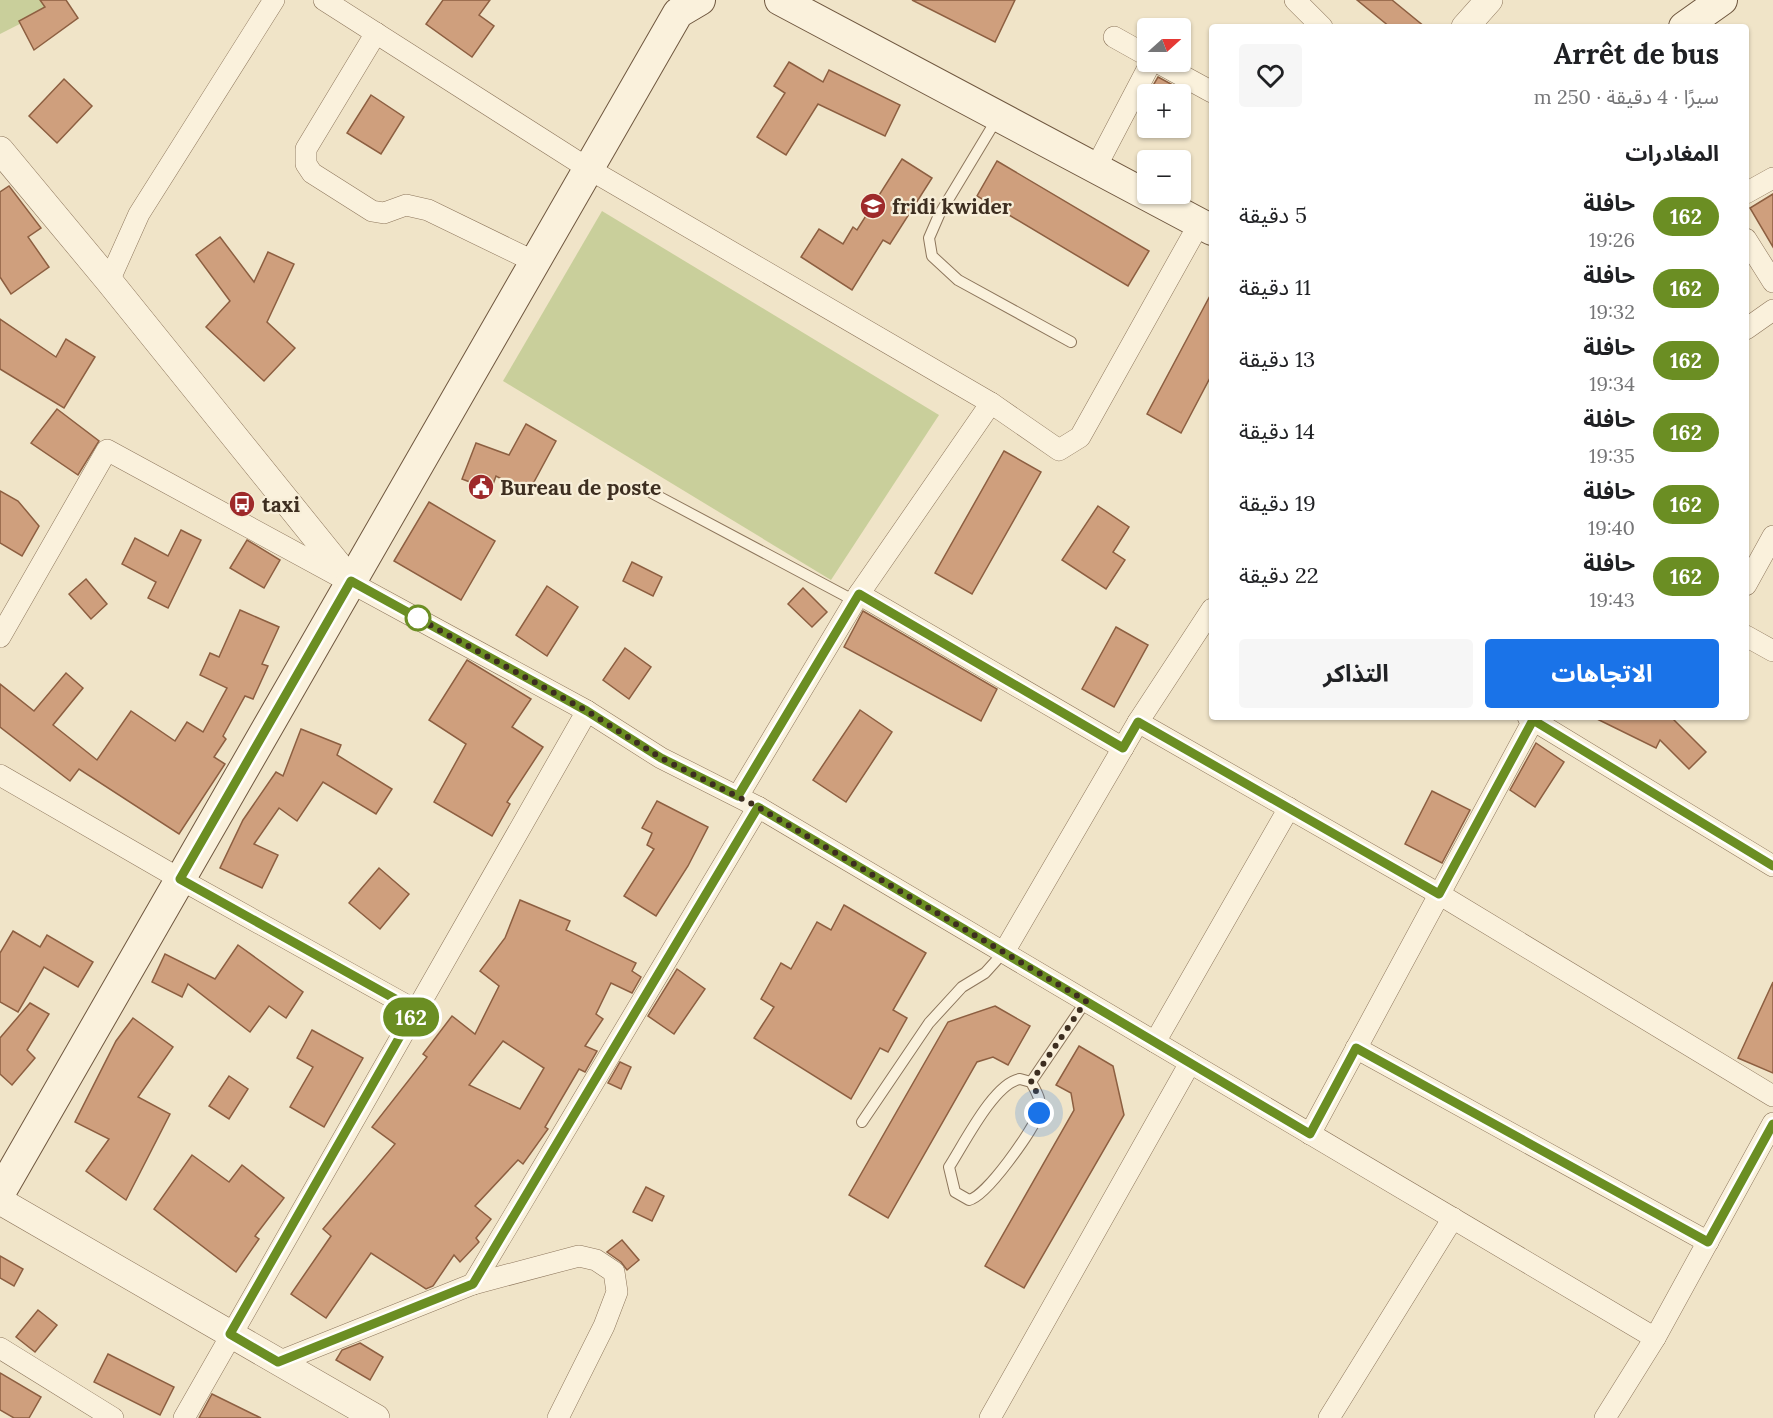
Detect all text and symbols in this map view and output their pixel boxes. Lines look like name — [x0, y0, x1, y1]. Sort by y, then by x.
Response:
north arrow — [1137, 18, 1191, 72]
map controls — [1137, 18, 1191, 204]
text: Arrêt de bus — [1554, 36, 1719, 72]
button: heart — [1239, 44, 1302, 107]
button: + — [1137, 84, 1191, 138]
text: سيرًا · 4 دقيقة · 250 m — [1534, 84, 1719, 109]
text: المغادرات — [1625, 139, 1719, 167]
button: − — [1137, 150, 1191, 204]
text: حافلة — [1583, 189, 1635, 217]
school or university icon: fridi kwider — [858, 191, 888, 221]
place label: fridi kwider — [892, 193, 1012, 220]
text: 5 دقيقة — [1239, 201, 1307, 229]
text: 162 — [1670, 203, 1702, 230]
text: 19:26 — [1589, 227, 1635, 252]
text: حافلة — [1583, 261, 1635, 289]
text: 11 دقيقة — [1239, 273, 1311, 301]
text: 162 — [1670, 275, 1702, 302]
text: 19:32 — [1589, 299, 1635, 324]
text: حافلة — [1583, 333, 1635, 361]
text: 13 دقيقة — [1239, 345, 1315, 373]
text: 162 — [1670, 347, 1702, 374]
text: 19:34 — [1589, 371, 1635, 396]
text: حافلة — [1583, 405, 1635, 433]
text: 14 دقيقة — [1239, 417, 1315, 445]
text: 162 — [1670, 419, 1702, 446]
text: 19:35 — [1589, 443, 1635, 468]
public building icon: Bureau de poste — [466, 472, 496, 502]
place label: Bureau de poste — [500, 474, 661, 501]
text: حافلة — [1583, 477, 1635, 505]
bus stop icon: taxi — [227, 489, 257, 519]
text: 19 دقيقة — [1239, 489, 1316, 517]
place label: taxi — [262, 491, 300, 518]
text: 162 — [1670, 491, 1702, 518]
text: 19:40 — [1588, 515, 1635, 540]
text: حافلة — [1583, 549, 1635, 577]
text: 22 دقيقة — [1239, 561, 1319, 589]
text: 162 — [1670, 563, 1702, 590]
text: 19:43 — [1589, 587, 1635, 612]
unlabelled marker — [405, 605, 431, 631]
button: التذاكر — [1239, 639, 1473, 708]
button: الاتجاهات — [1485, 639, 1719, 708]
line badge: 162 — [376, 998, 446, 1036]
text: 162 — [395, 1004, 427, 1031]
your location — [1024, 1098, 1054, 1128]

